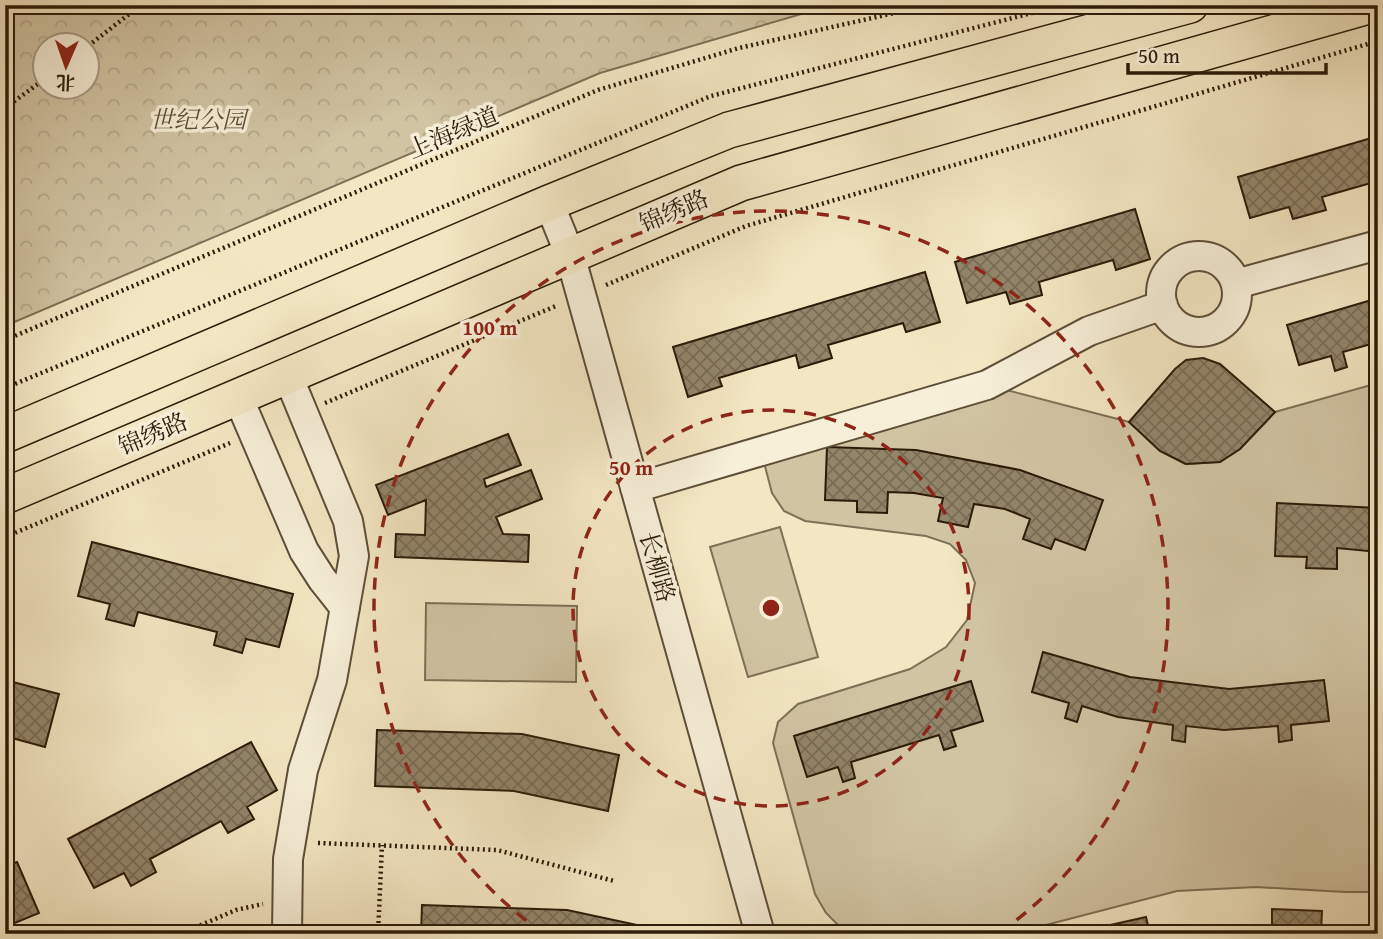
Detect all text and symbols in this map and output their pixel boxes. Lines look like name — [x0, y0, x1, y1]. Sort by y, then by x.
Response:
north arrow — [32, 32, 102, 102]
scale bar — [1128, 32, 1325, 76]
text: 50 m — [1138, 40, 1180, 71]
text: 北 — [55, 69, 75, 97]
street label: 上海绿道 — [402, 98, 504, 167]
park label: 世纪公园 — [150, 102, 250, 137]
street label: 锦绣路 — [634, 180, 714, 241]
text: 100 m — [462, 312, 518, 343]
street label: 锦绣路 — [113, 403, 193, 464]
text: 50 m — [609, 452, 653, 483]
street label: 长柳路 — [631, 527, 684, 606]
centre of rings — [759, 596, 783, 620]

